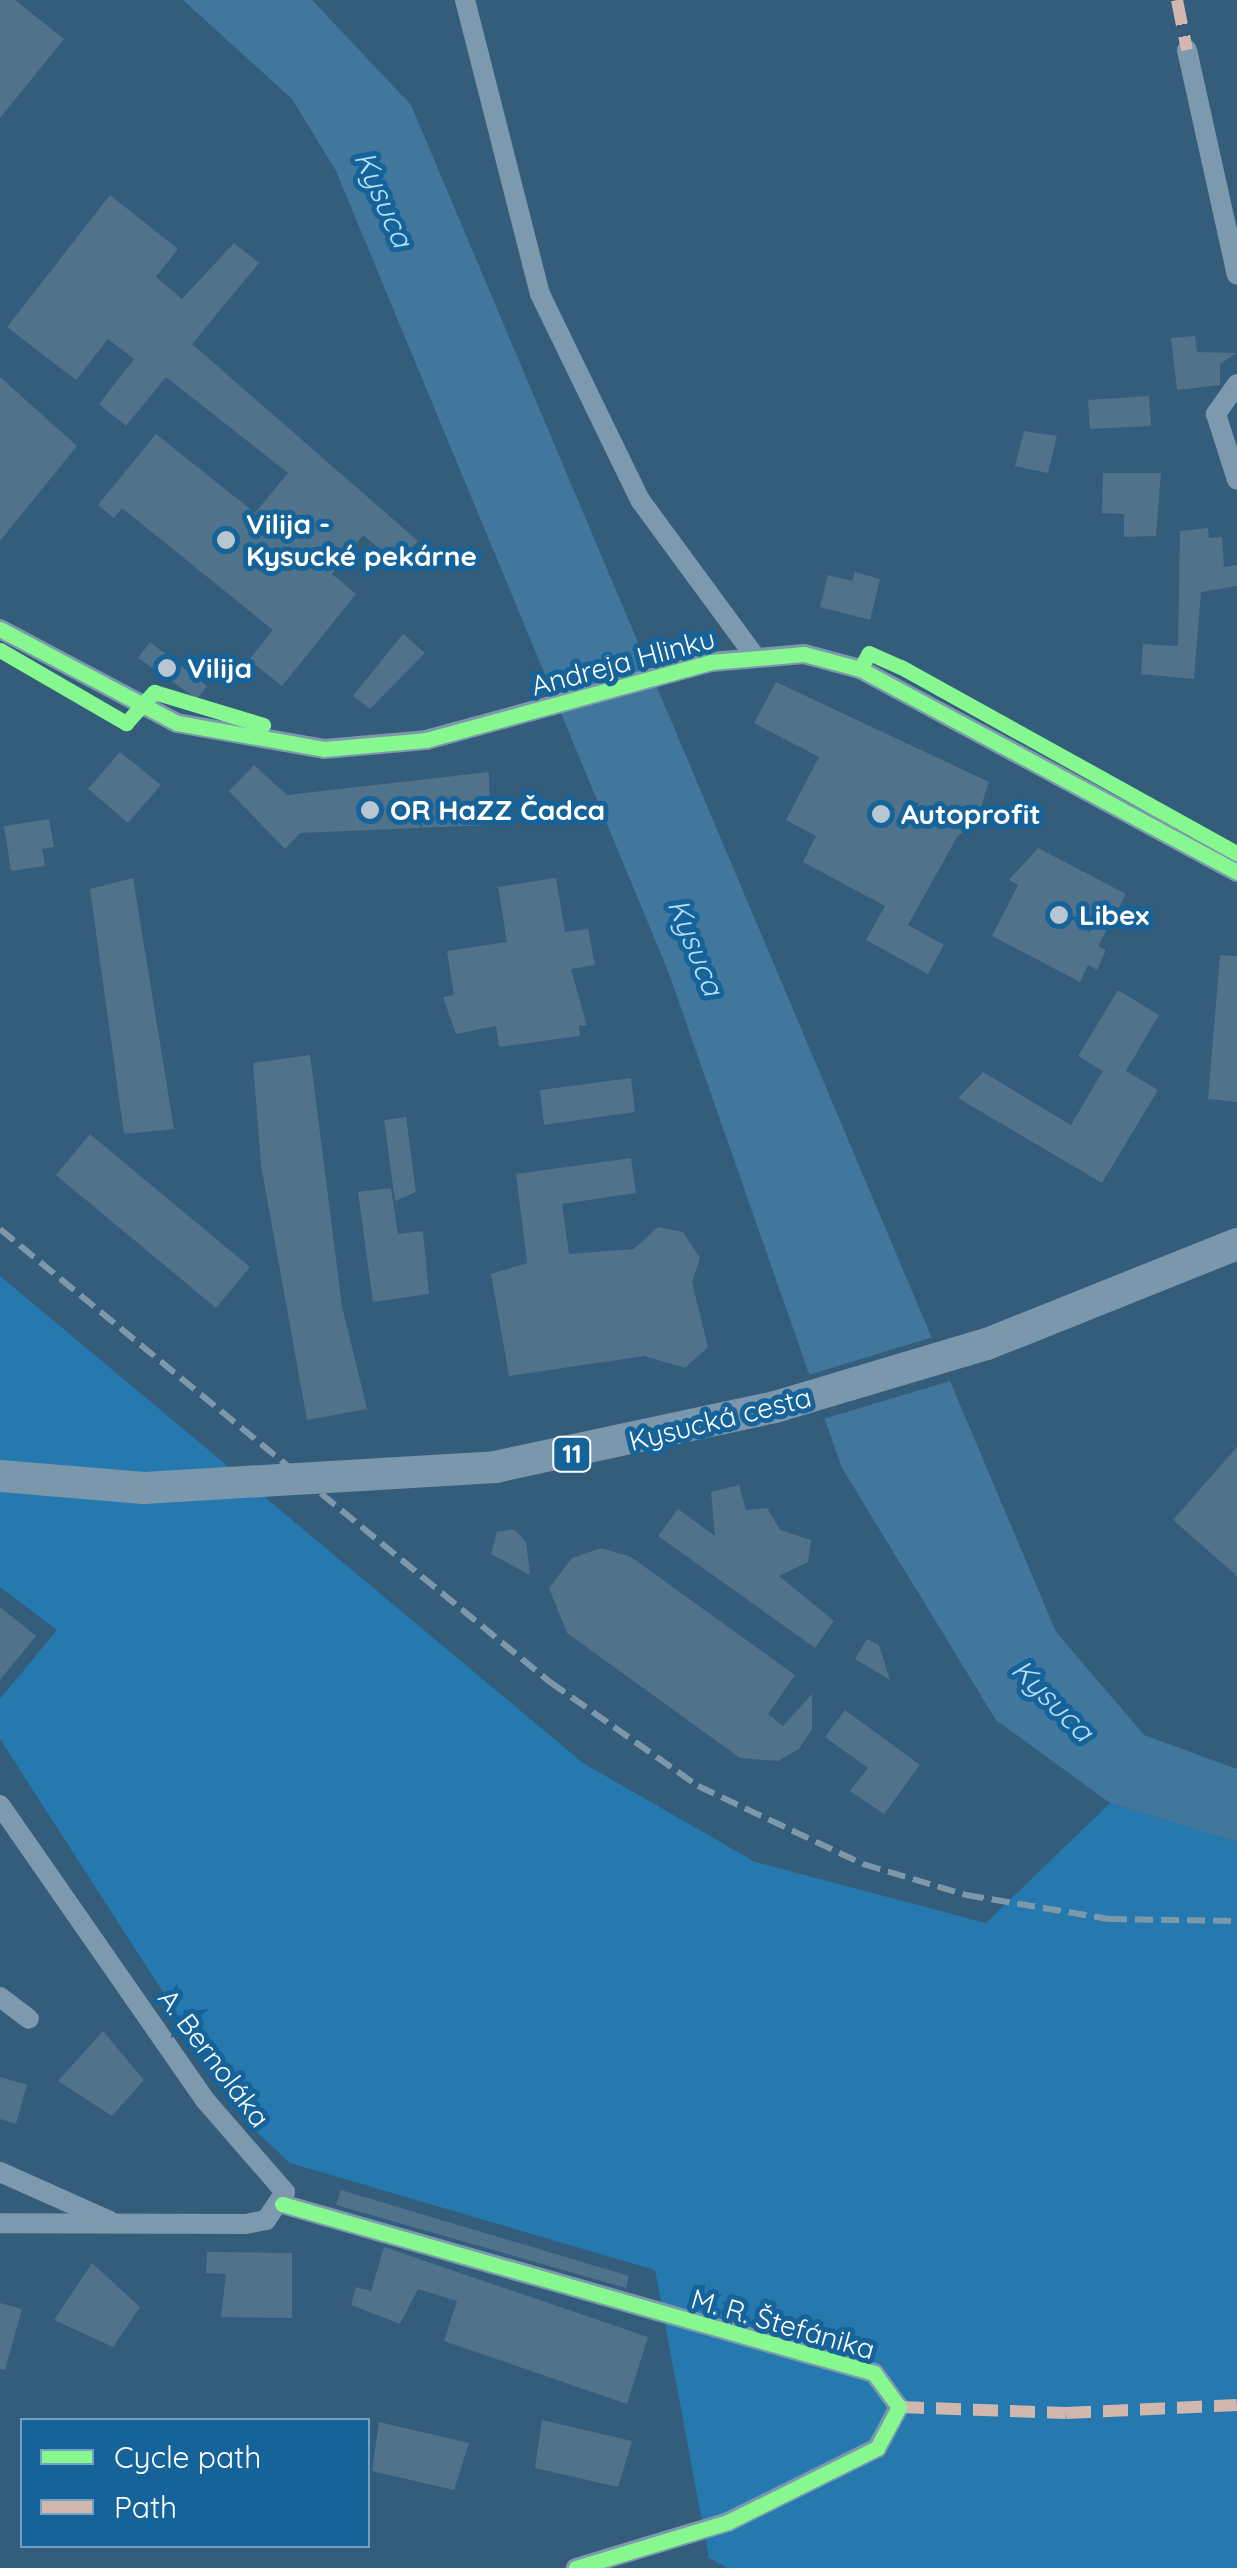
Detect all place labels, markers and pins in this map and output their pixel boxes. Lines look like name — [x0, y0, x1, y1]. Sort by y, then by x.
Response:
place label: Vilija - Kysucké pekárne — [246, 507, 477, 573]
marker: Vilija - Kysucké pekárne — [215, 529, 237, 551]
place label: Vilija — [187, 651, 252, 685]
marker: Vilija — [156, 657, 178, 679]
place label: OR HaZZ Čadca — [390, 793, 605, 827]
place label: Autoprofit — [901, 797, 1041, 831]
marker: OR HaZZ Čadca — [359, 799, 381, 821]
marker: Autoprofit — [870, 803, 892, 825]
place label: Libex — [1079, 898, 1149, 932]
marker: Libex — [1048, 904, 1070, 926]

